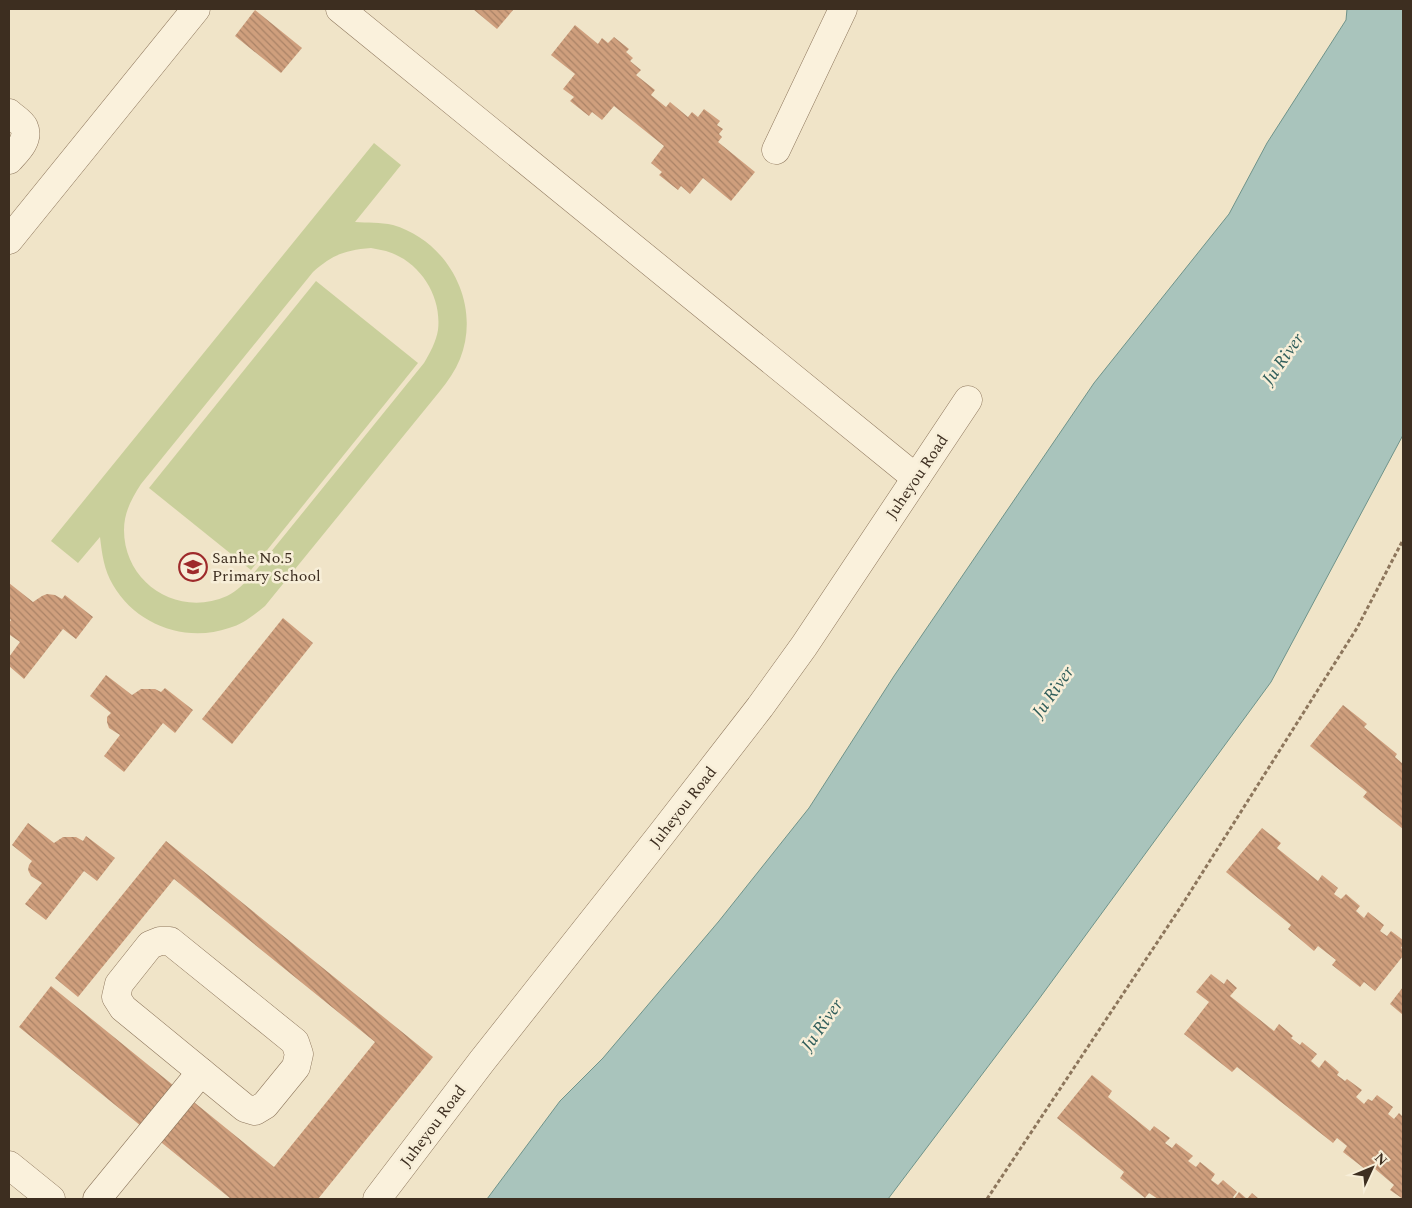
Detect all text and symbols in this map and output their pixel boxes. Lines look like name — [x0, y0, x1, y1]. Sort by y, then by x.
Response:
water label: Ju River — [1254, 327, 1311, 392]
street label: Juheyou Road — [880, 430, 954, 524]
place label: Sanhe No.5 Primary School — [212, 546, 321, 588]
school or university icon: Sanhe No.5 Primary School — [178, 552, 208, 582]
water label: Ju River — [1024, 660, 1081, 725]
street label: Juheyou Road — [644, 761, 722, 853]
water label: Ju River — [793, 993, 850, 1058]
street label: Juheyou Road — [394, 1080, 472, 1172]
north arrow — [1347, 1143, 1397, 1193]
text: N — [1369, 1148, 1393, 1171]

